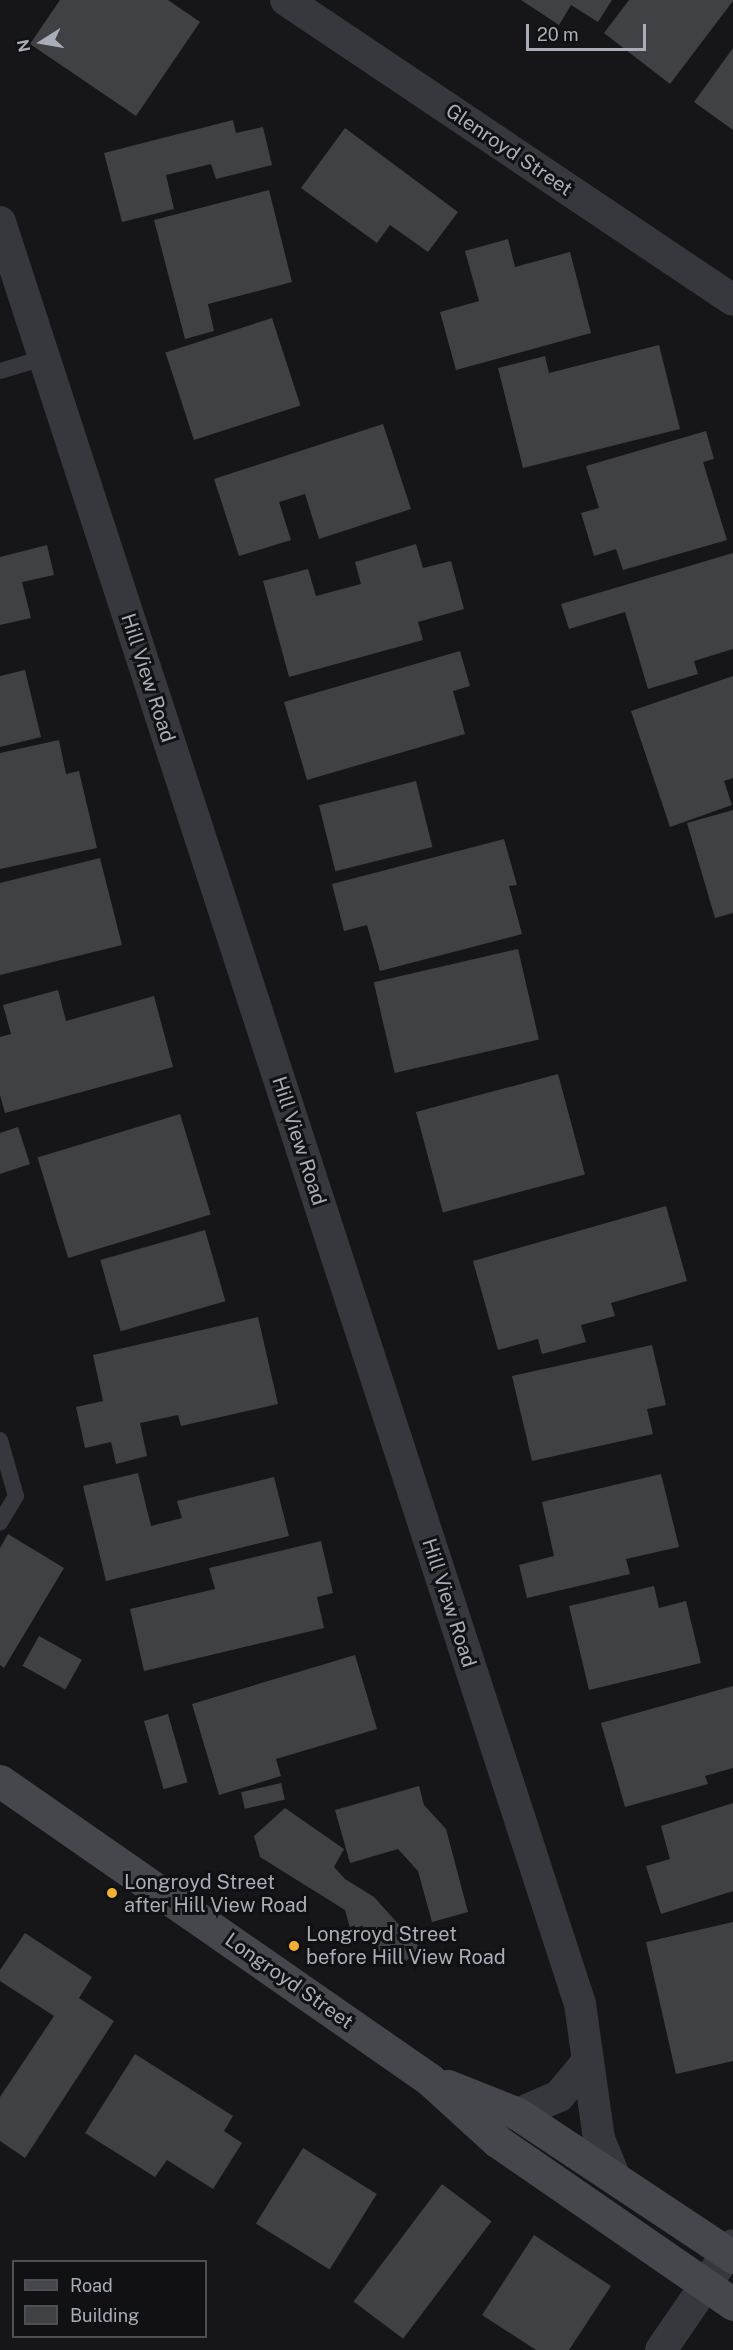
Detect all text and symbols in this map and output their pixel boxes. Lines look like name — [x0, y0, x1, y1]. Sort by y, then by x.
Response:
north arrow — [12, 12, 72, 72]
scale bar — [529, 12, 649, 50]
text: 20 m — [537, 24, 579, 45]
text: N — [13, 38, 34, 53]
street label: Glenroyd Street — [441, 99, 577, 201]
street label: Hill View Road — [116, 610, 180, 746]
street label: Hill View Road — [267, 1073, 331, 1209]
street label: Hill View Road — [417, 1535, 481, 1671]
place label: Longroyd Street after Hill View Road — [124, 1870, 308, 1917]
marker: Longroyd Street after Hill View Road — [105, 1886, 119, 1900]
place label: Longroyd Street before Hill View Road — [306, 1922, 506, 1969]
street label: Longroyd Street — [220, 1928, 358, 2034]
marker: Longroyd Street before Hill View Road — [287, 1939, 301, 1953]
legend — [12, 2260, 207, 2338]
text: Road — [70, 2275, 113, 2296]
text: Building — [70, 2305, 139, 2326]

